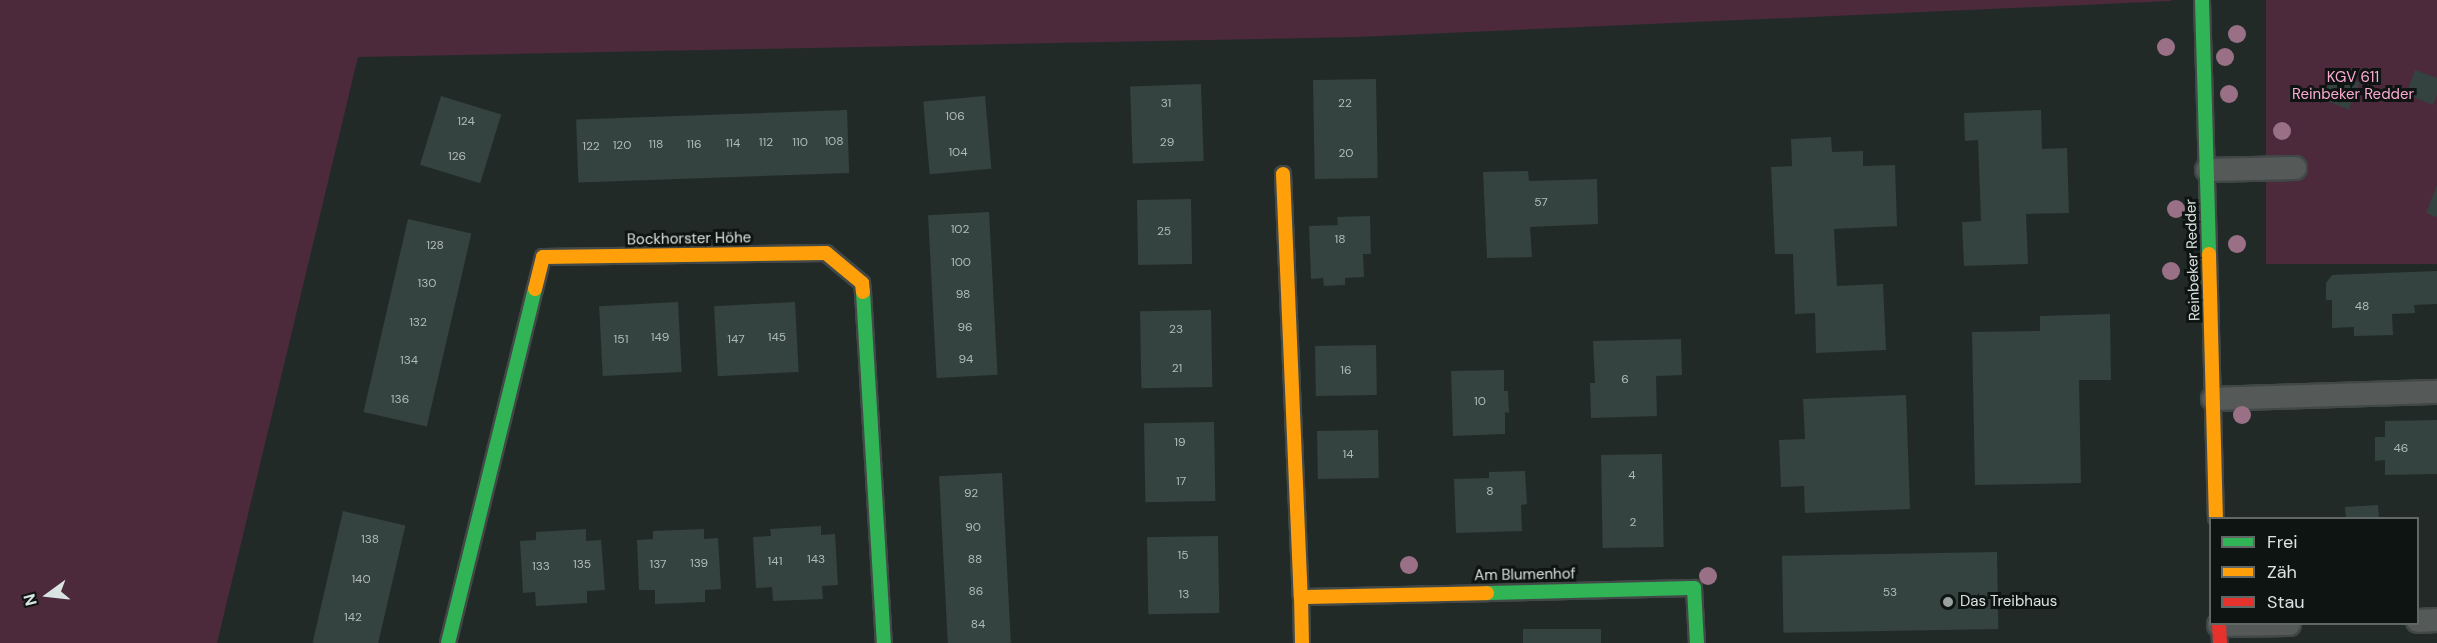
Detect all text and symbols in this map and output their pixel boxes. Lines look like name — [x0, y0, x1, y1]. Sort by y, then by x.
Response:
park label: KGV 611 Reinbeker Redder — [2292, 68, 2414, 103]
house number: 31 — [1161, 97, 1171, 111]
house number: 22 — [1338, 97, 1352, 111]
house number: 106 — [945, 110, 965, 124]
house number: 124 — [457, 115, 475, 129]
house number: 108 — [824, 135, 844, 149]
house number: 112 — [759, 136, 773, 150]
house number: 110 — [792, 136, 808, 150]
house number: 29 — [1160, 136, 1174, 150]
house number: 114 — [726, 137, 740, 151]
house number: 118 — [649, 138, 663, 152]
house number: 116 — [686, 138, 702, 152]
house number: 120 — [613, 139, 631, 153]
house number: 122 — [582, 140, 600, 154]
house number: 104 — [948, 146, 968, 160]
house number: 20 — [1339, 147, 1353, 161]
house number: 126 — [448, 150, 466, 164]
house number: 57 — [1534, 196, 1548, 210]
street label: Reinbeker Redder — [2182, 199, 2204, 321]
house number: 102 — [951, 223, 969, 237]
house number: 25 — [1157, 225, 1171, 239]
street label: Bockhorster Höhe — [627, 229, 751, 249]
house number: 18 — [1334, 233, 1346, 247]
house number: 128 — [426, 239, 444, 253]
house number: 100 — [951, 256, 971, 270]
house number: 130 — [417, 277, 437, 291]
house number: 98 — [956, 288, 970, 302]
house number: 48 — [2355, 300, 2369, 314]
house number: 132 — [409, 316, 427, 330]
house number: 96 — [957, 321, 973, 335]
house number: 23 — [1169, 323, 1183, 337]
house number: 149 — [651, 331, 669, 345]
house number: 145 — [768, 331, 786, 345]
house number: 151 — [614, 333, 628, 347]
house number: 147 — [727, 333, 745, 347]
house number: 94 — [959, 353, 973, 367]
house number: 134 — [400, 354, 418, 368]
house number: 21 — [1172, 362, 1182, 376]
house number: 16 — [1340, 364, 1352, 378]
house number: 6 — [1621, 373, 1629, 387]
house number: 136 — [391, 393, 409, 407]
house number: 10 — [1474, 395, 1486, 409]
house number: 19 — [1174, 436, 1186, 450]
house number: 46 — [2394, 442, 2408, 456]
house number: 14 — [1342, 448, 1354, 462]
house number: 4 — [1628, 469, 1636, 483]
house number: 17 — [1176, 475, 1186, 489]
house number: 8 — [1486, 485, 1494, 499]
house number: 92 — [964, 487, 978, 501]
house number: 2 — [1630, 516, 1636, 530]
legend — [2209, 517, 2419, 625]
house number: 90 — [965, 521, 981, 535]
text: Frei — [2267, 530, 2298, 554]
house number: 138 — [361, 533, 379, 547]
house number: 15 — [1177, 549, 1189, 563]
house number: 143 — [807, 553, 825, 567]
house number: 88 — [968, 553, 982, 567]
house number: 141 — [768, 555, 782, 569]
house number: 139 — [690, 557, 708, 571]
house number: 135 — [573, 558, 591, 572]
house number: 137 — [649, 558, 667, 572]
house number: 133 — [532, 560, 550, 574]
text: Zäh — [2267, 560, 2297, 584]
north arrow — [18, 565, 78, 625]
street label: Am Blumenhof — [1474, 565, 1576, 585]
house number: 140 — [351, 573, 371, 587]
house number: 86 — [969, 585, 983, 599]
house number: 53 — [1883, 586, 1897, 600]
house number: 13 — [1179, 588, 1189, 602]
text: Stau — [2267, 590, 2305, 614]
text: N — [18, 591, 42, 608]
place label: Das Treibhaus — [1960, 593, 2057, 611]
marker: Das Treibhaus — [1941, 595, 1955, 609]
house number: 142 — [344, 611, 362, 625]
house number: 84 — [971, 618, 985, 632]

